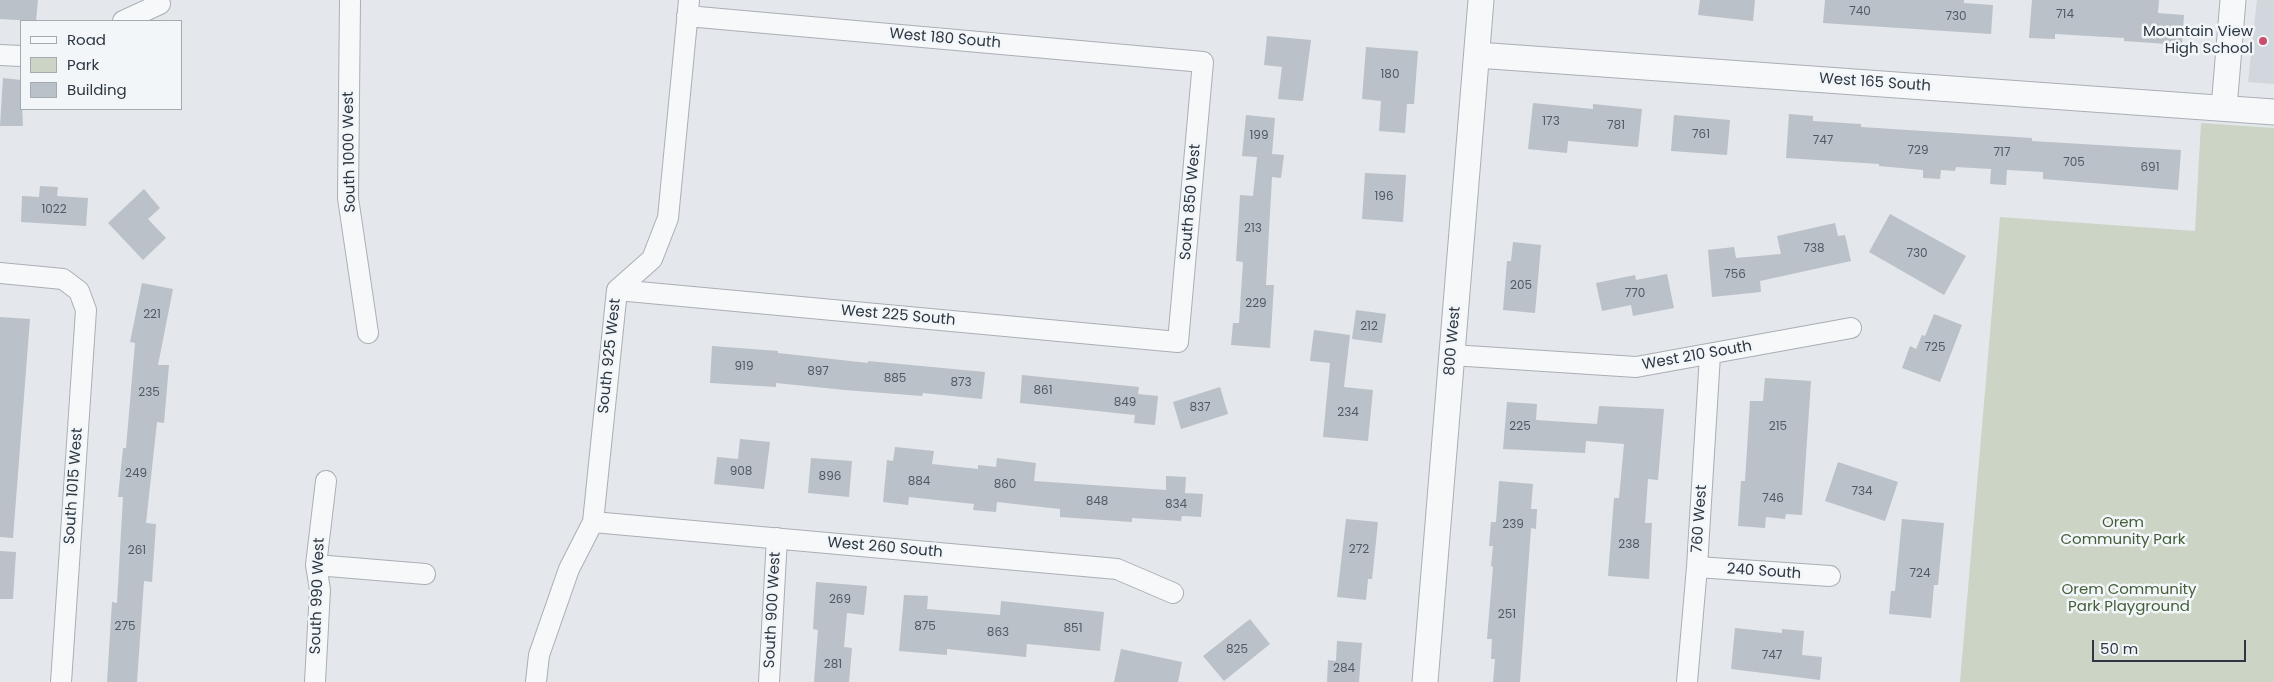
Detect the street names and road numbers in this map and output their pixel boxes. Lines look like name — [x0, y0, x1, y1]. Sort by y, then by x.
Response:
street label: West 180 South — [888, 25, 1002, 53]
street label: West 165 South — [1818, 70, 1932, 96]
street label: South 1000 West — [340, 91, 360, 213]
street label: South 850 West — [1177, 143, 1205, 261]
street label: South 925 West — [595, 297, 625, 415]
street label: West 225 South — [840, 302, 956, 330]
street label: 800 West — [1441, 306, 1465, 376]
street label: West 210 South — [1641, 337, 1753, 375]
street label: South 1015 West — [61, 427, 87, 545]
street label: 760 West — [1689, 484, 1711, 554]
street label: West 260 South — [826, 534, 944, 562]
street label: South 990 West — [307, 537, 329, 655]
street label: South 900 West — [761, 551, 785, 669]
street label: 240 South — [1726, 560, 1802, 584]

